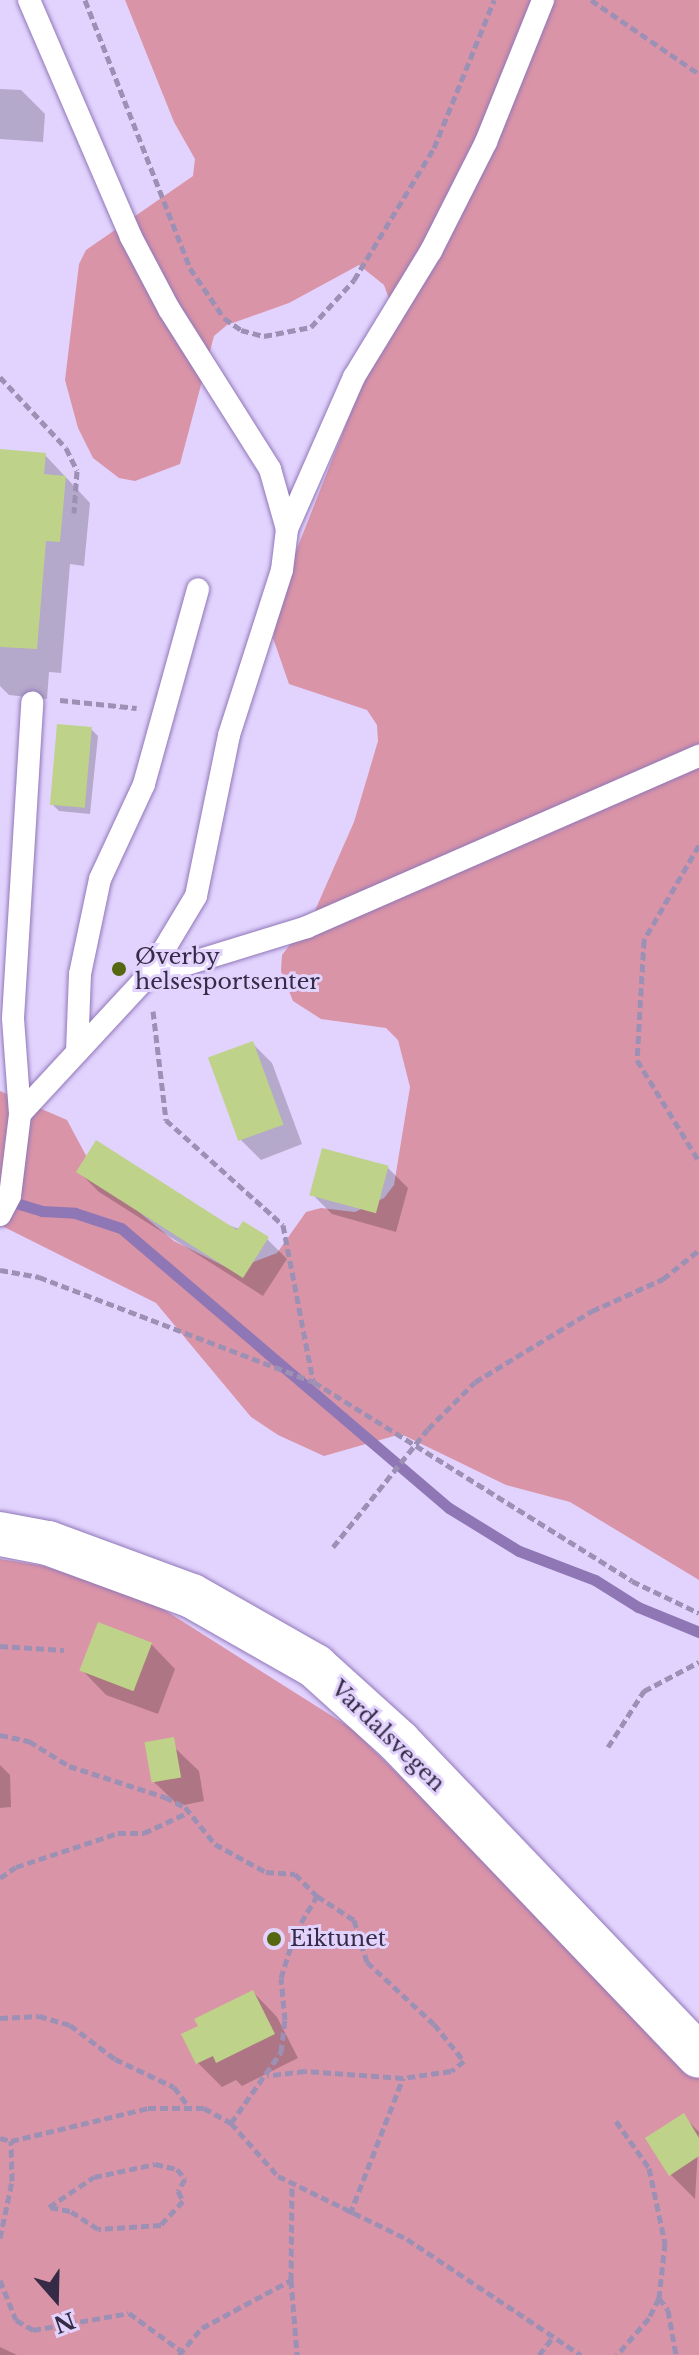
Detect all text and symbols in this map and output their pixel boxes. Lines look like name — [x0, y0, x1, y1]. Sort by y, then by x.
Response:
place label: Øverby helsesportsenter — [135, 943, 320, 994]
marker: Øverby helsesportsenter — [110, 960, 128, 978]
street label: Vardalsvegen — [326, 1675, 450, 1797]
place label: Eiktunet — [290, 1926, 386, 1952]
marker: Eiktunet — [265, 1930, 283, 1948]
north arrow — [16, 2259, 96, 2339]
text: N — [50, 2306, 79, 2338]

